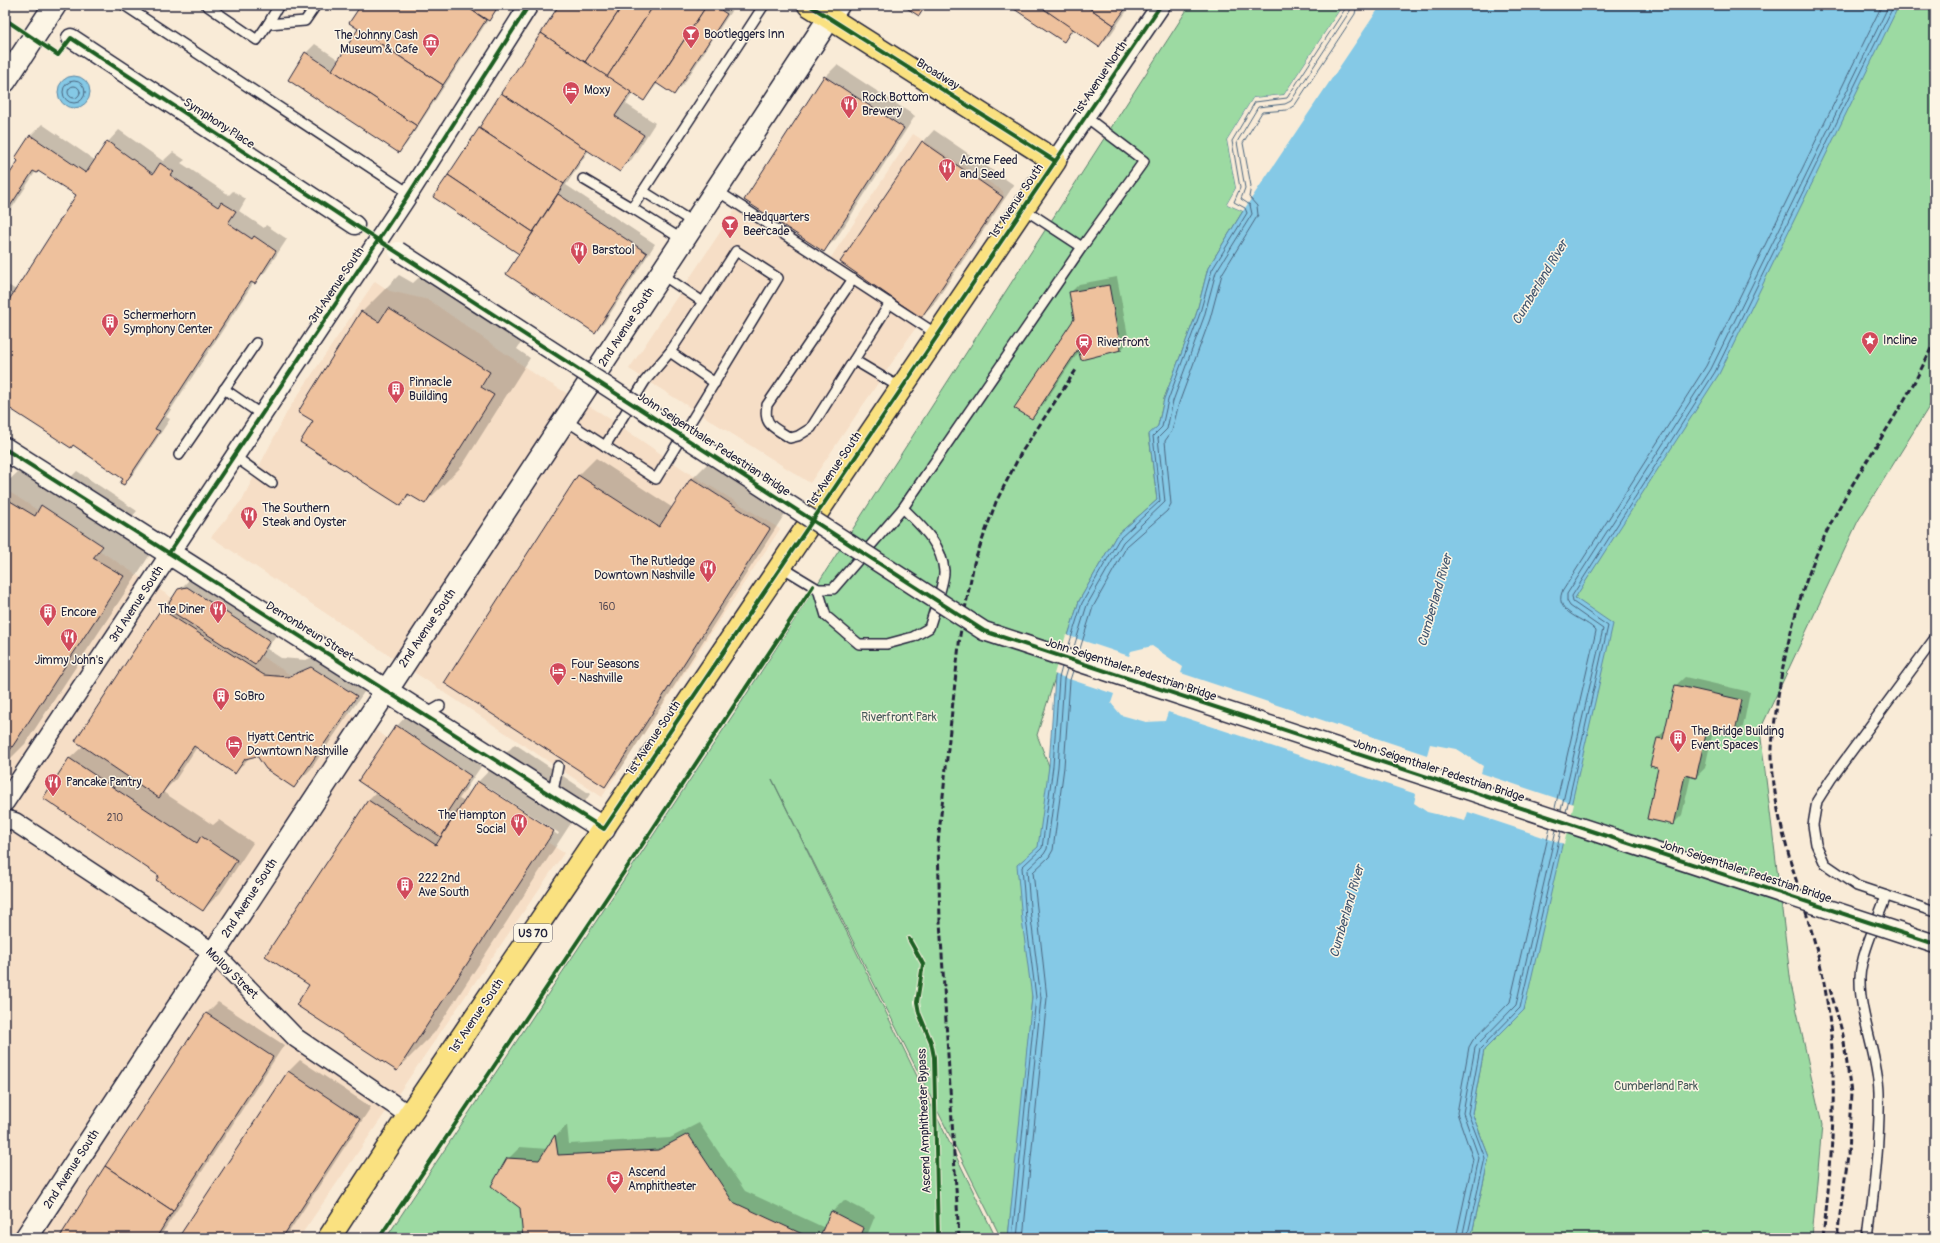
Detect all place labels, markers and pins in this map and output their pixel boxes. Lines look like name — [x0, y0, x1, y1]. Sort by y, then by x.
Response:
bar icon: Bootleggers Inn — [681, 24, 701, 49]
place label: Bootleggers Inn — [704, 27, 785, 42]
place label: The Johnny Cash Museum & Cafe — [334, 28, 418, 57]
museum icon: The Johnny Cash Museum & Cafe — [421, 32, 441, 57]
hotel icon: Moxy — [561, 80, 581, 105]
place label: Moxy — [584, 83, 610, 98]
place label: Rock Bottom Brewery — [862, 90, 929, 119]
restaurant icon: Rock Bottom Brewery — [839, 94, 859, 119]
place label: Acme Feed and Seed — [960, 153, 1018, 182]
restaurant icon: Acme Feed and Seed — [937, 157, 957, 182]
place label: Headquarters Beercade — [743, 210, 810, 239]
bar icon: Headquarters Beercade — [720, 214, 740, 239]
restaurant icon: Barstool — [569, 240, 589, 265]
place label: Barstool — [592, 243, 635, 258]
place label: Schermerhorn Symphony Center — [123, 308, 213, 337]
building icon: Schermerhorn Symphony Center — [100, 312, 120, 337]
place icon: Incline — [1860, 330, 1880, 355]
station icon: Riverfront — [1074, 332, 1094, 357]
place label: Incline — [1883, 333, 1917, 348]
place label: Riverfront — [1097, 335, 1149, 350]
place label: Pinnacle Building — [409, 375, 452, 404]
building icon: Pinnacle Building — [386, 379, 406, 404]
place label: The Southern Steak and Oyster — [262, 501, 347, 530]
restaurant icon: The Southern Steak and Oyster — [239, 505, 259, 530]
place label: The Rutledge Downtown Nashville — [594, 554, 695, 583]
restaurant icon: The Rutledge Downtown Nashville — [698, 558, 718, 583]
restaurant icon: The Diner — [208, 599, 228, 624]
building icon: Encore — [38, 602, 58, 627]
place label: The Diner — [158, 602, 206, 617]
place label: Encore — [61, 605, 97, 620]
restaurant icon: Jimmy John's — [59, 627, 79, 652]
place label: Jimmy John's — [35, 653, 104, 668]
place label: Four Seasons - Nashville — [571, 657, 640, 686]
hotel icon: Four Seasons - Nashville — [548, 661, 568, 686]
building icon: SoBro — [211, 686, 231, 711]
place label: SoBro — [234, 689, 265, 704]
place label: The Bridge Building Event Spaces — [1691, 724, 1784, 753]
building icon: The Bridge Building Event Spaces — [1668, 728, 1688, 753]
place label: Hyatt Centric Downtown Nashville — [247, 730, 348, 759]
hotel icon: Hyatt Centric Downtown Nashville — [224, 734, 244, 759]
restaurant icon: Pancake Pantry — [43, 772, 63, 797]
place label: Pancake Pantry — [66, 775, 142, 790]
place label: The Hampton Social — [438, 808, 506, 837]
restaurant icon: The Hampton Social — [509, 812, 529, 837]
place label: 222 2nd Ave South — [418, 871, 469, 900]
building icon: 222 2nd Ave South — [395, 875, 415, 900]
place label: Ascend Amphitheater — [628, 1165, 697, 1194]
theatre icon: Ascend Amphitheater — [605, 1169, 625, 1194]

